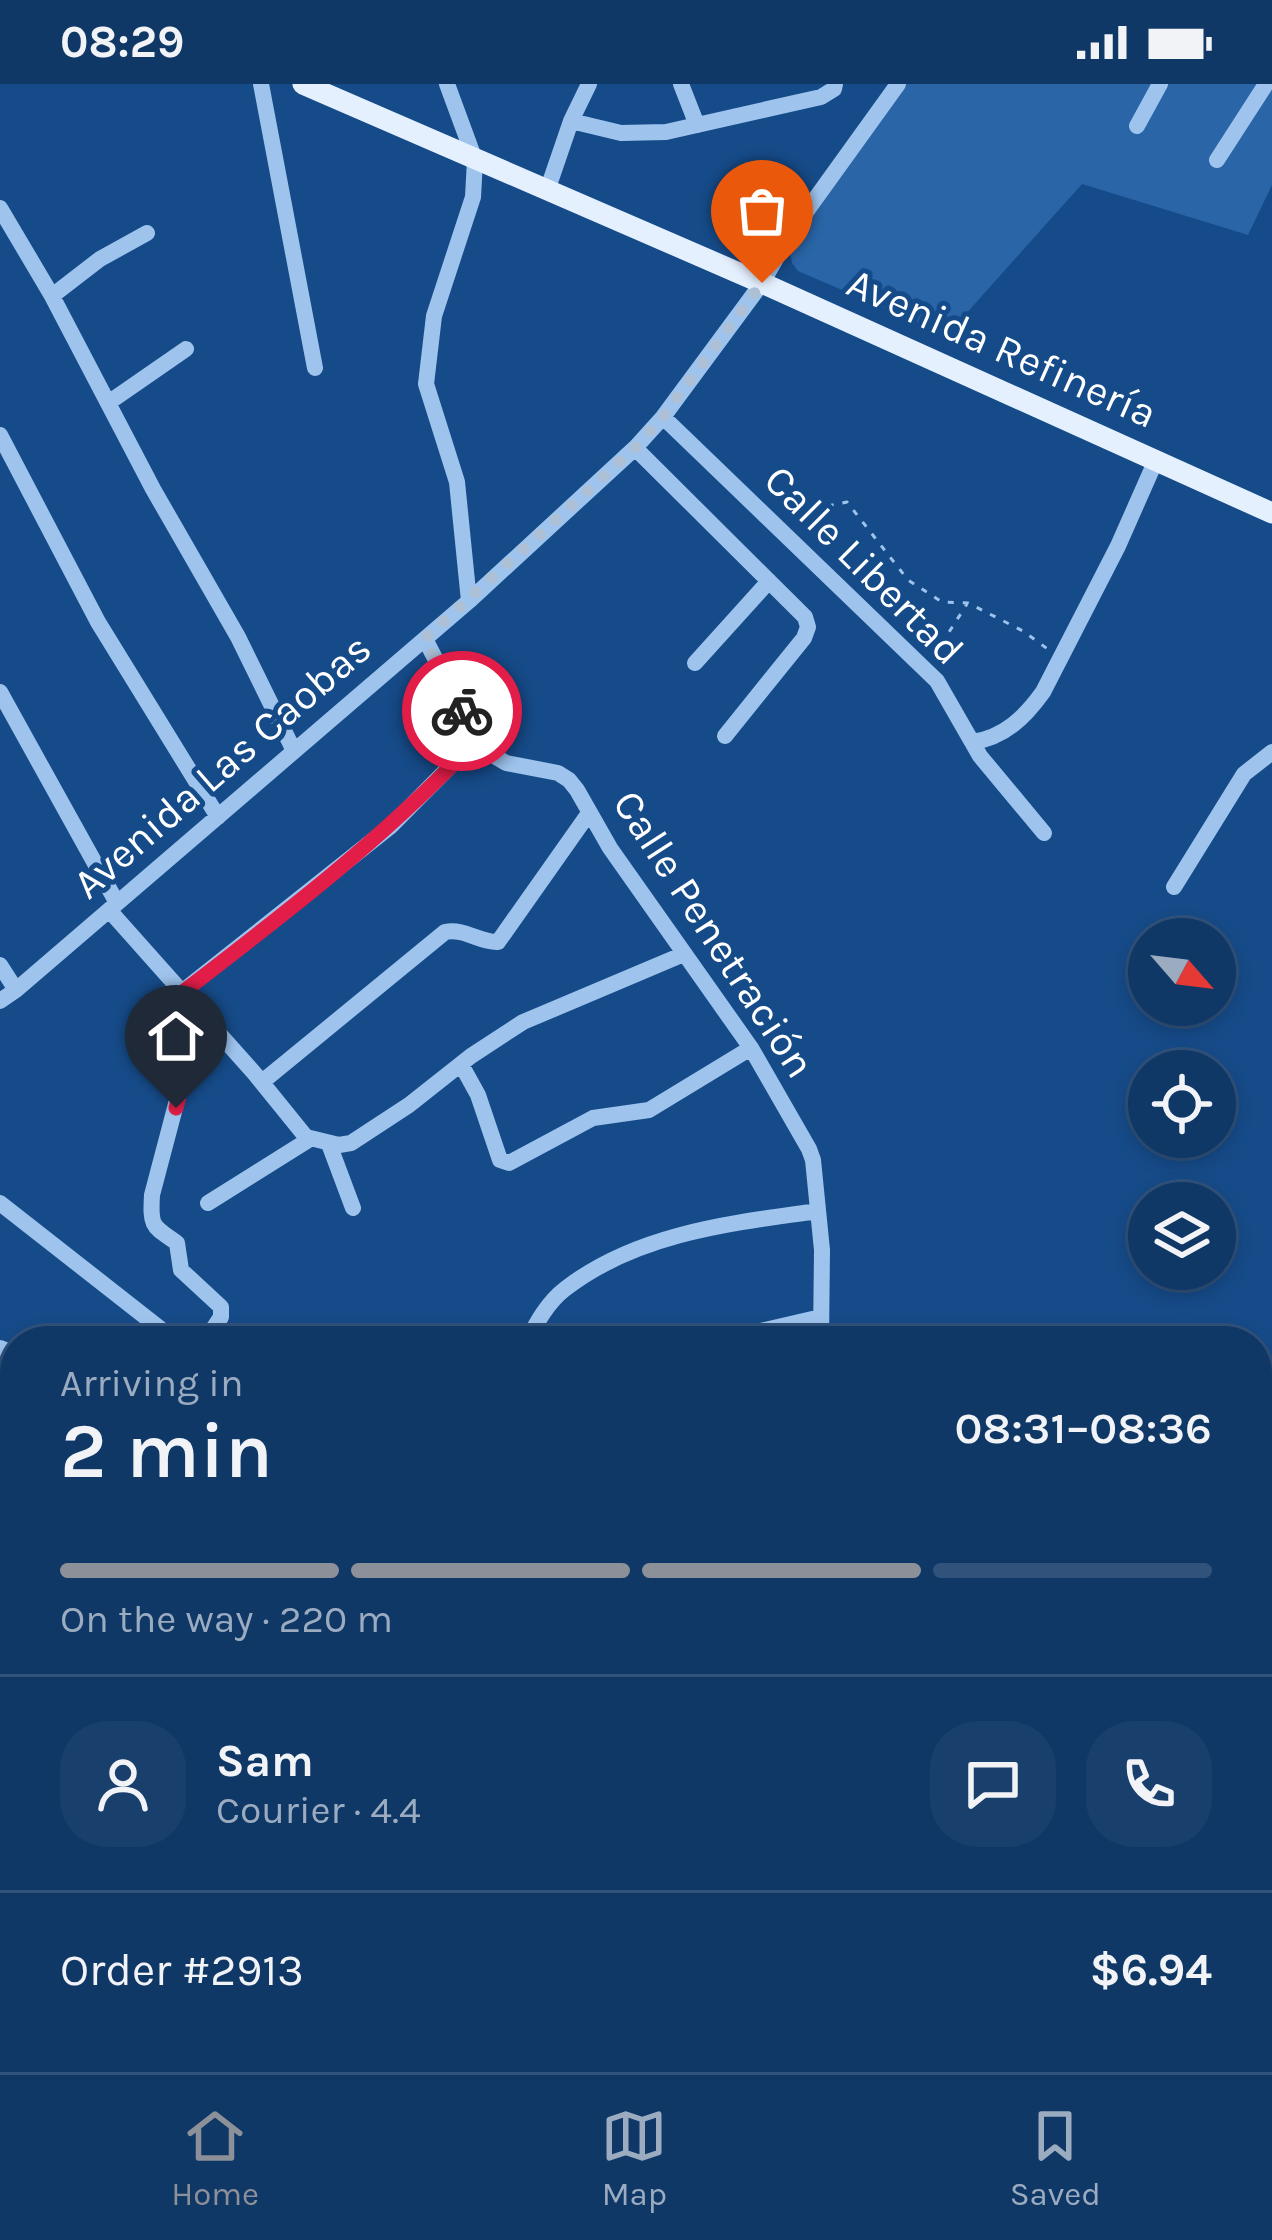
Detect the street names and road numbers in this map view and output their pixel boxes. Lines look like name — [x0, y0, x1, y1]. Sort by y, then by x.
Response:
street label: Avenida Refinería — [839, 257, 1165, 439]
street label: Calle Libertad — [754, 455, 974, 675]
street label: Avenida Las Caobas — [63, 623, 381, 909]
street label: Calle Penetración — [603, 781, 825, 1087]

